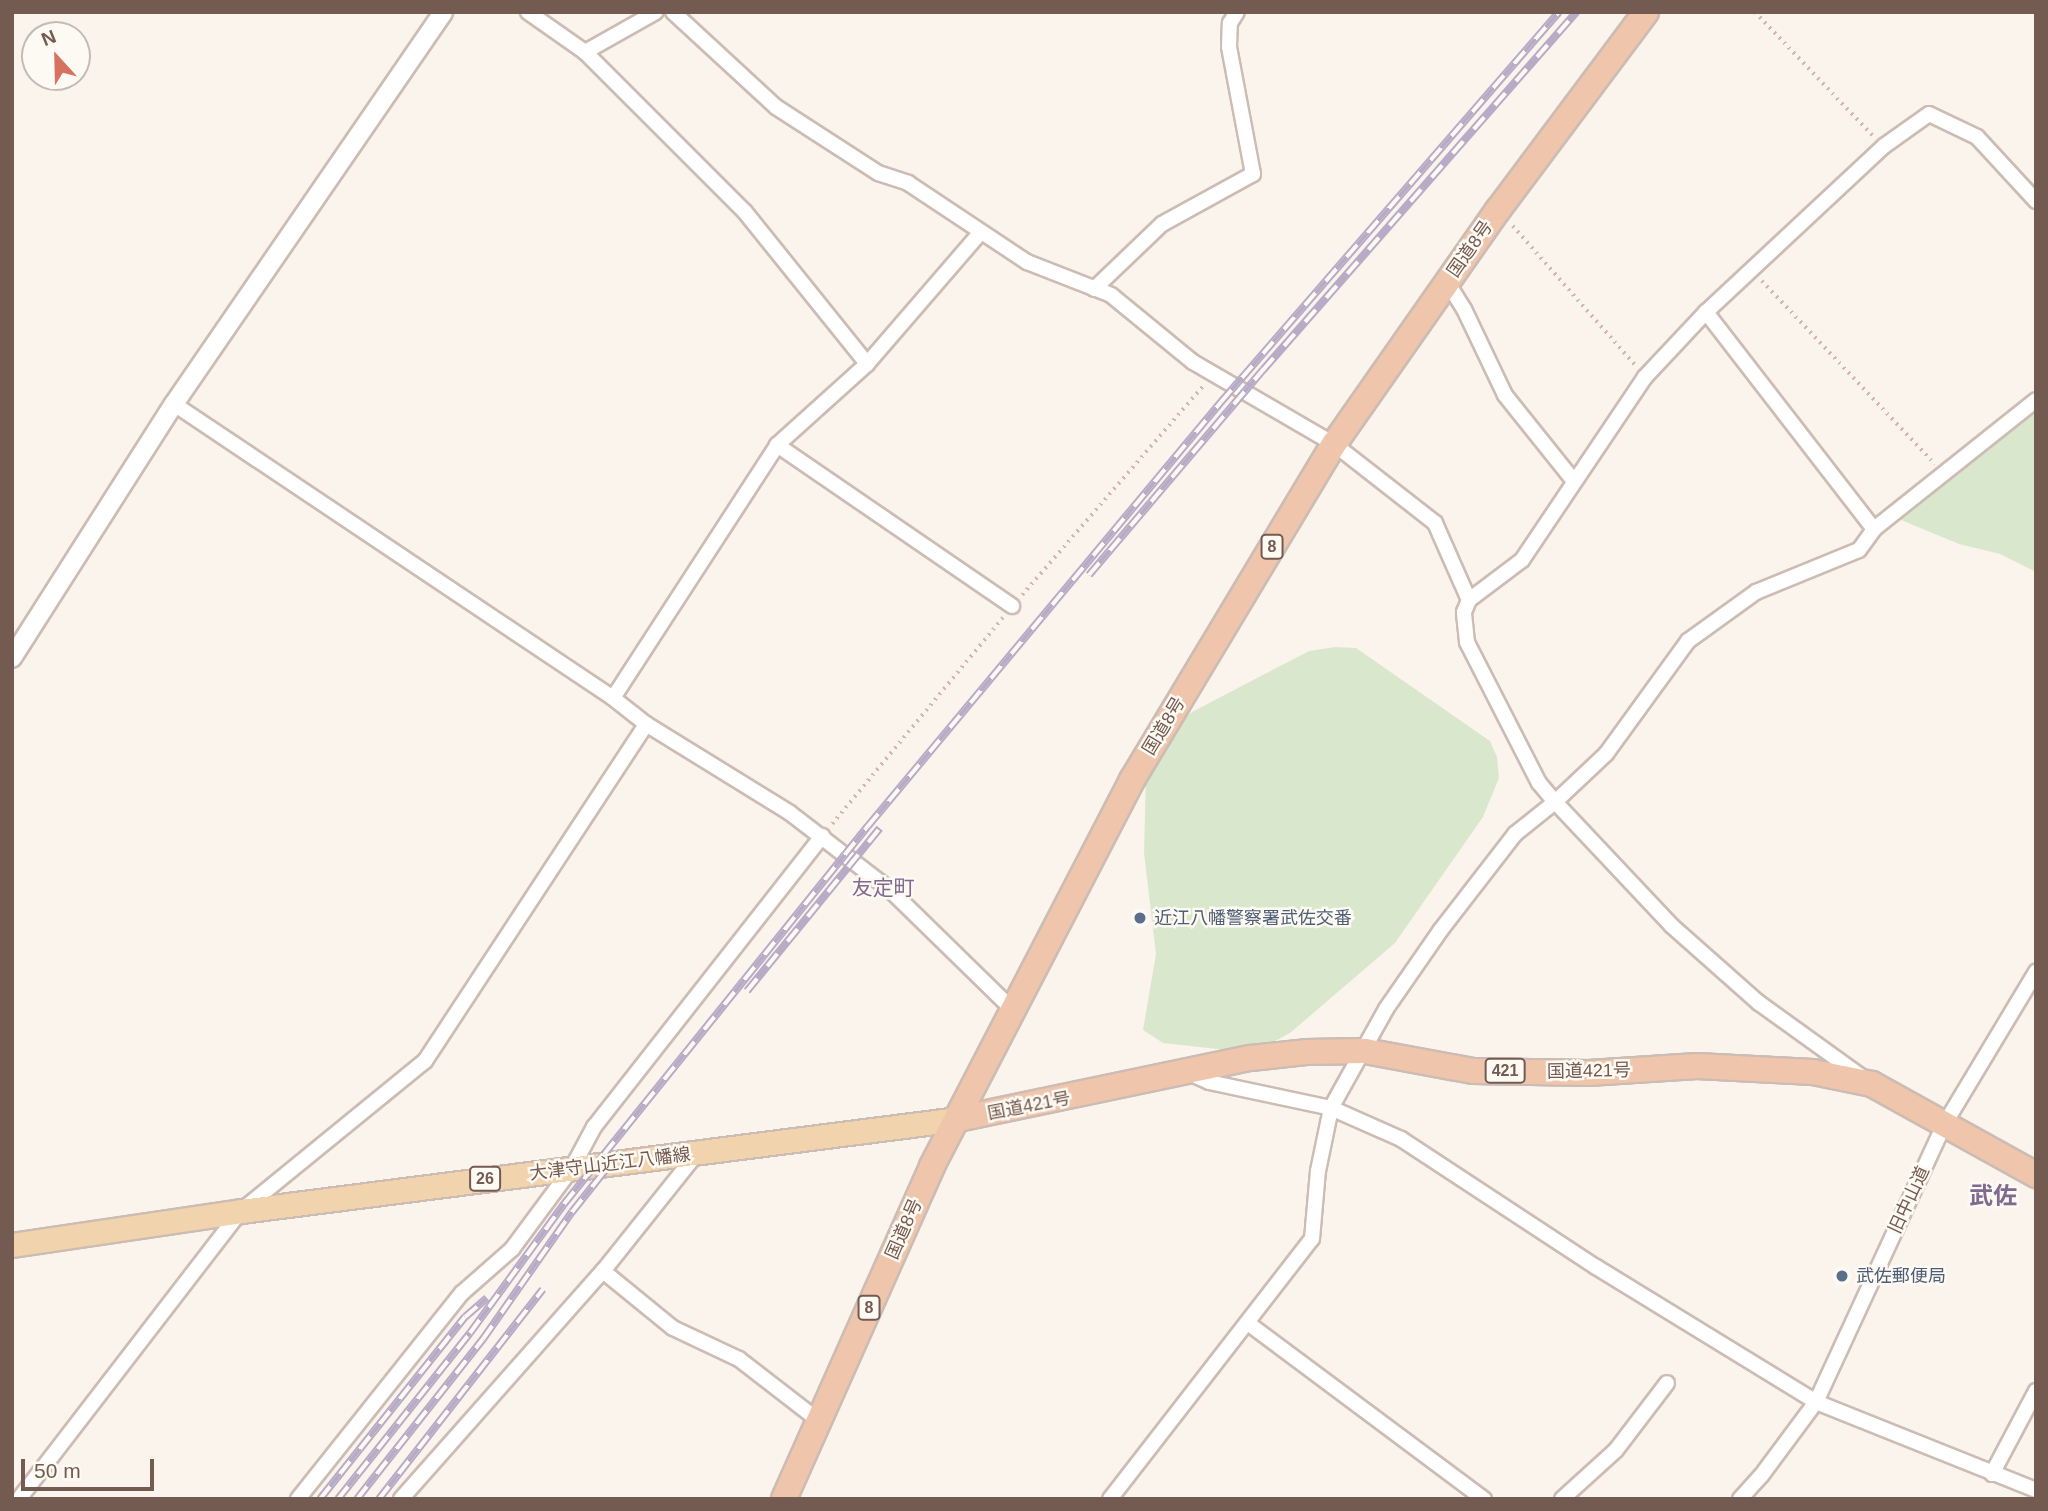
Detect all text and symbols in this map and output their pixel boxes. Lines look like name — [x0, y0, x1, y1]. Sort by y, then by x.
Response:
north arrow — [21, 21, 91, 91]
text: N — [38, 26, 59, 50]
street label: 国道8号 — [1443, 217, 1497, 281]
road number: 8 — [1260, 534, 1284, 560]
street label: 国道8号 — [1138, 693, 1190, 759]
district label: 友定町 — [852, 875, 914, 901]
place label: 近江八幡警察署武佐交番 — [1154, 907, 1352, 929]
marker: 近江八幡警察署武佐交番 — [1132, 910, 1148, 926]
road number: 421 — [1484, 1058, 1526, 1084]
street label: 国道421号 — [1547, 1059, 1631, 1083]
street label: 国道421号 — [986, 1087, 1072, 1125]
street label: 大津守山近江八幡線 — [528, 1143, 692, 1185]
street label: 旧中山道 — [1884, 1163, 1934, 1237]
road number: 26 — [468, 1166, 503, 1191]
district label: 武佐 — [1969, 1182, 2017, 1210]
street label: 国道8号 — [881, 1195, 927, 1263]
place label: 武佐郵便局 — [1856, 1265, 1946, 1287]
marker: 武佐郵便局 — [1834, 1268, 1850, 1284]
road number: 8 — [857, 1296, 881, 1320]
scale bar — [24, 1444, 158, 1488]
text: 50 m — [34, 1459, 81, 1482]

